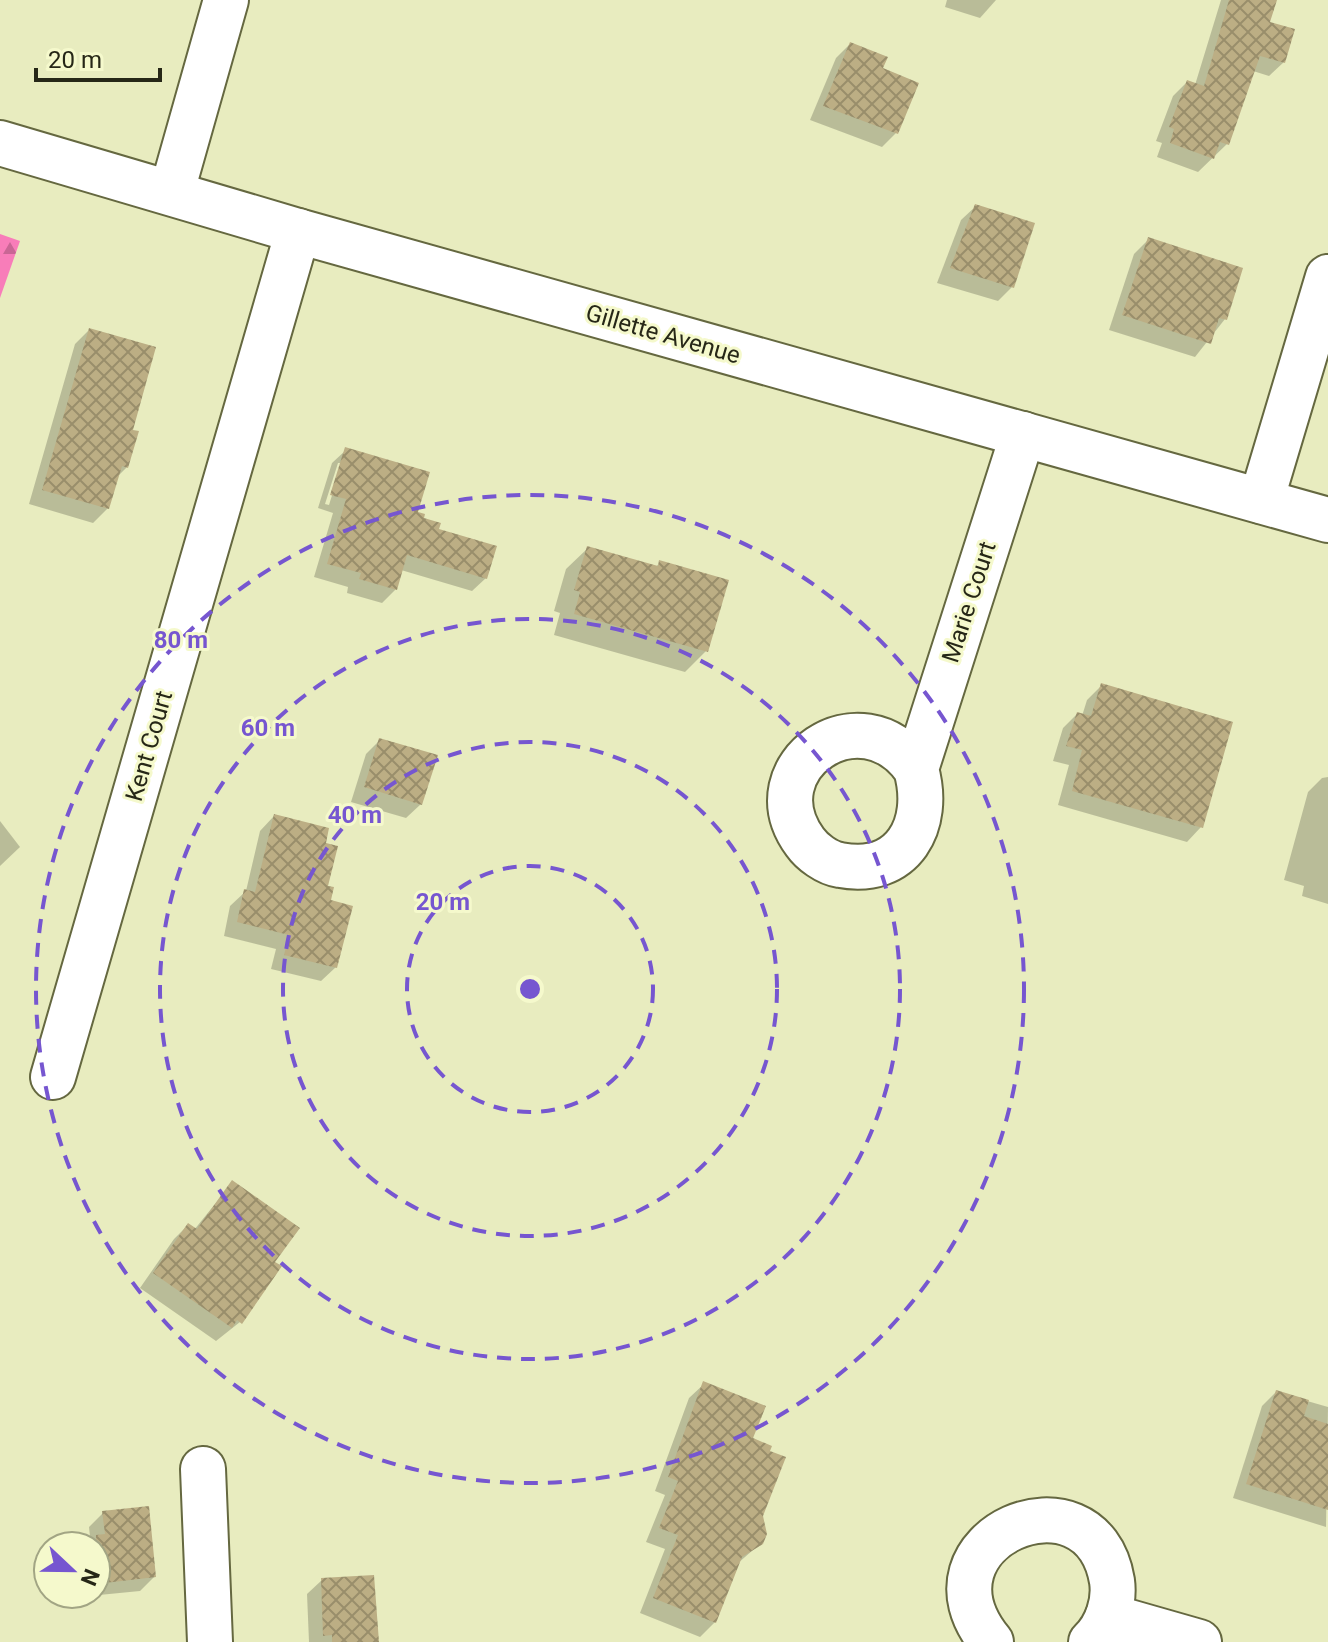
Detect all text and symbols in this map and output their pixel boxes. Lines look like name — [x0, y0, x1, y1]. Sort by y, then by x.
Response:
scale bar — [36, 32, 160, 82]
text: 20 m — [48, 46, 102, 74]
street label: Gillette Avenue — [583, 299, 743, 369]
street label: Marie Court — [936, 538, 1002, 666]
text: 80 m — [154, 626, 208, 654]
street label: Kent Court — [120, 687, 178, 804]
text: 60 m — [241, 714, 295, 742]
text: 40 m — [328, 801, 382, 829]
text: 20 m — [416, 888, 470, 916]
centre of rings — [516, 975, 544, 1003]
north arrow — [32, 1530, 112, 1610]
text: N — [76, 1565, 105, 1589]

